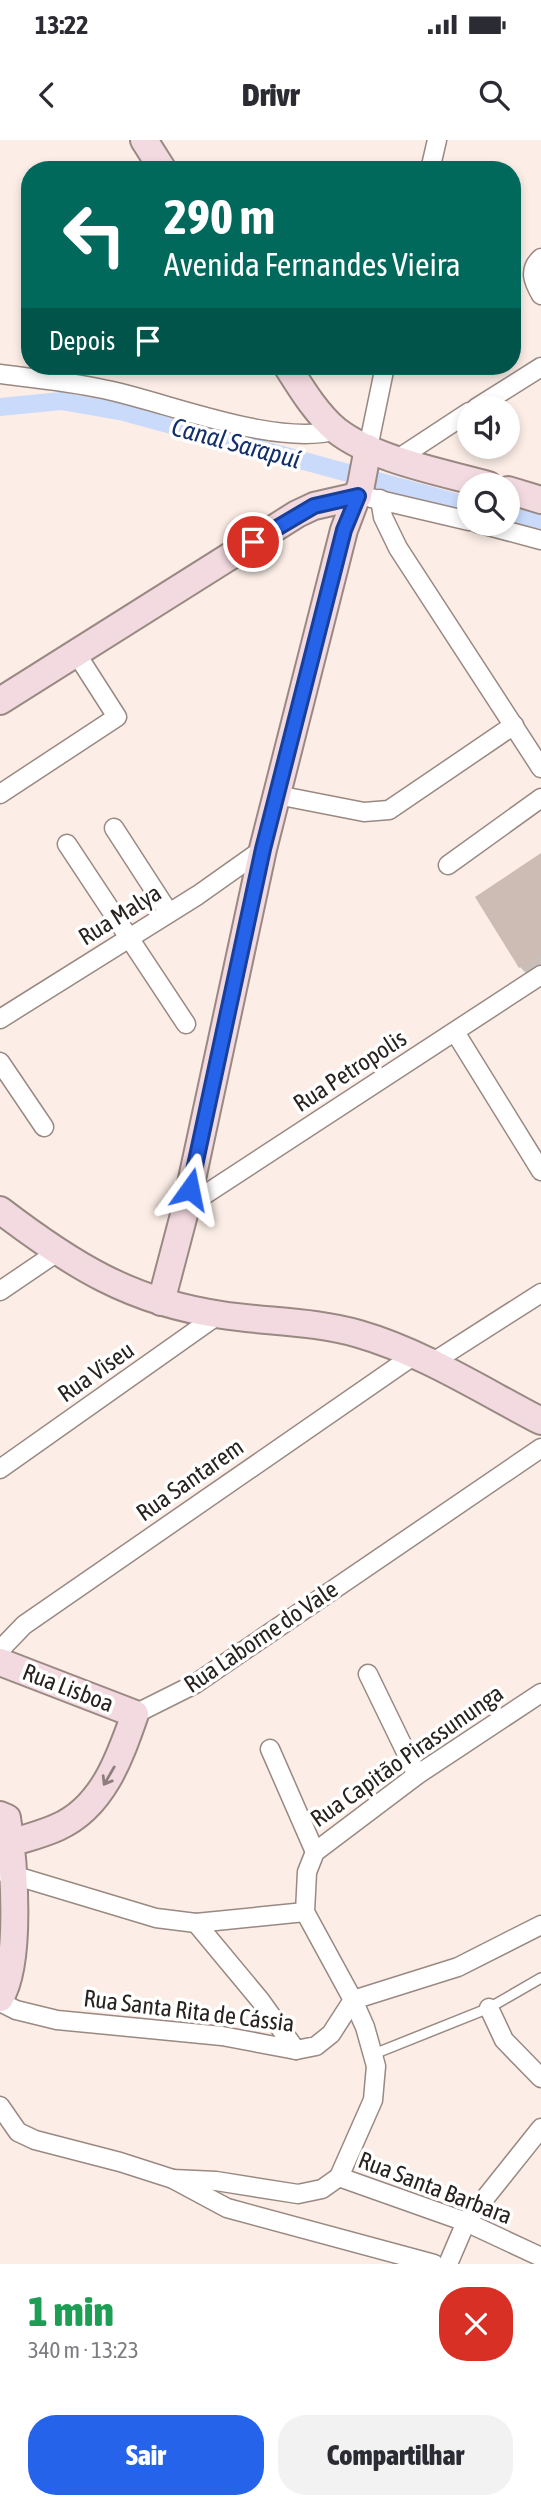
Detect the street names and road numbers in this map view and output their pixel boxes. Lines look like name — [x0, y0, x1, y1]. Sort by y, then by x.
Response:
street label: Rua Malya — [73, 879, 166, 950]
street label: Rua Petropolis — [288, 1024, 411, 1117]
street label: Rua Viseu — [53, 1336, 139, 1407]
street label: Rua Santarem — [131, 1433, 248, 1526]
street label: Rua Laborne do Vale — [179, 1575, 343, 1698]
street label: Rua Lisboa — [19, 1658, 117, 1717]
street label: Rua Capitão Pirassununga — [305, 1679, 508, 1832]
street label: Rua Santa Rita de Cássia — [82, 1984, 296, 2037]
street label: Rua Santa Barbara — [355, 2146, 516, 2229]

